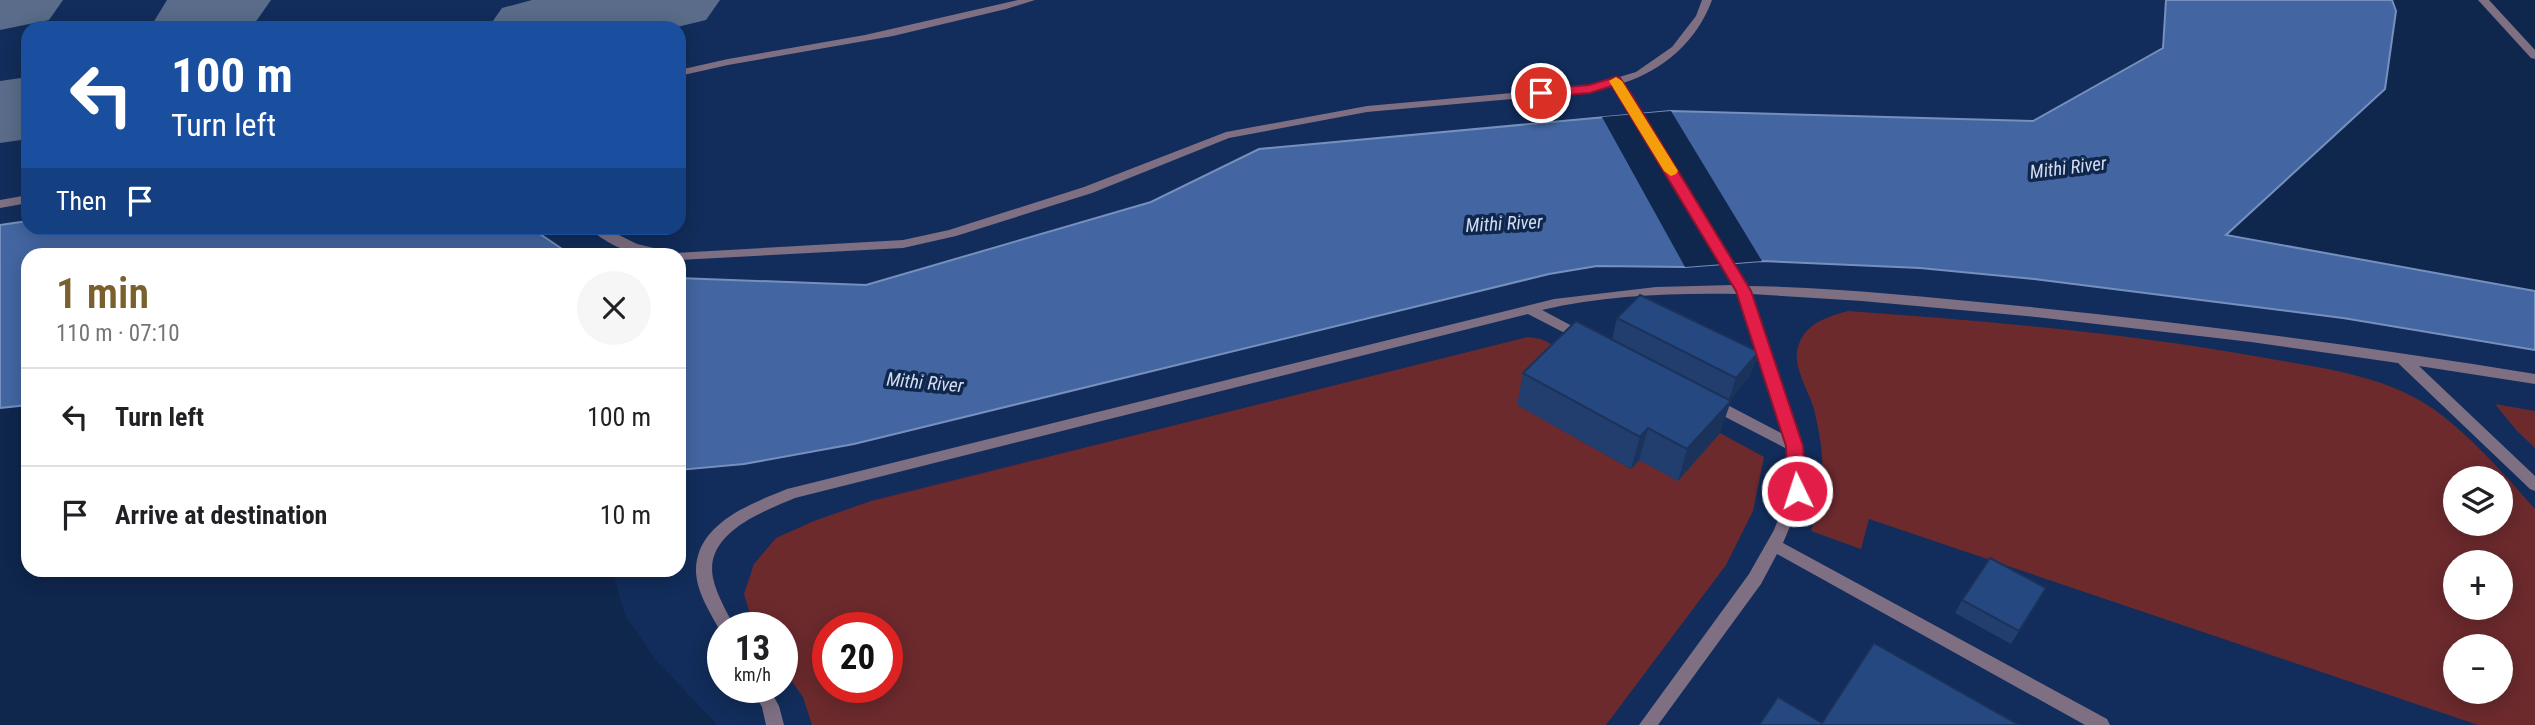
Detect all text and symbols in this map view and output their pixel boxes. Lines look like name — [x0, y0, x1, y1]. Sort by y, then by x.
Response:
text: 100 m — [171, 47, 293, 104]
icon: left — [56, 49, 147, 140]
pin — [1511, 63, 1571, 123]
icon: arrive — [1522, 74, 1560, 112]
text: Turn left — [171, 106, 276, 144]
water label: Mithi River — [2028, 151, 2108, 184]
icon: arrive — [121, 182, 159, 220]
text: Then — [56, 186, 107, 216]
water label: Mithi River — [1465, 210, 1544, 237]
text: 1 min — [56, 269, 149, 318]
button: close — [577, 271, 651, 345]
text: 110 m · 07:10 — [56, 320, 180, 347]
water label: Mithi River — [886, 368, 965, 397]
icon: left — [56, 398, 94, 436]
text: Turn left — [115, 402, 204, 432]
text: 100 m — [587, 402, 651, 432]
position arrow — [1760, 454, 1834, 528]
map controls — [2443, 466, 2513, 704]
button: layers — [2443, 466, 2513, 536]
icon: arrive — [56, 496, 94, 534]
text: Arrive at destination — [115, 500, 327, 530]
text: 10 m — [600, 500, 651, 530]
button: + — [2443, 550, 2513, 620]
speed limit sign: 20 — [812, 612, 903, 703]
text: 13 — [735, 628, 770, 669]
button: − — [2443, 634, 2513, 704]
text: km/h — [734, 664, 771, 685]

